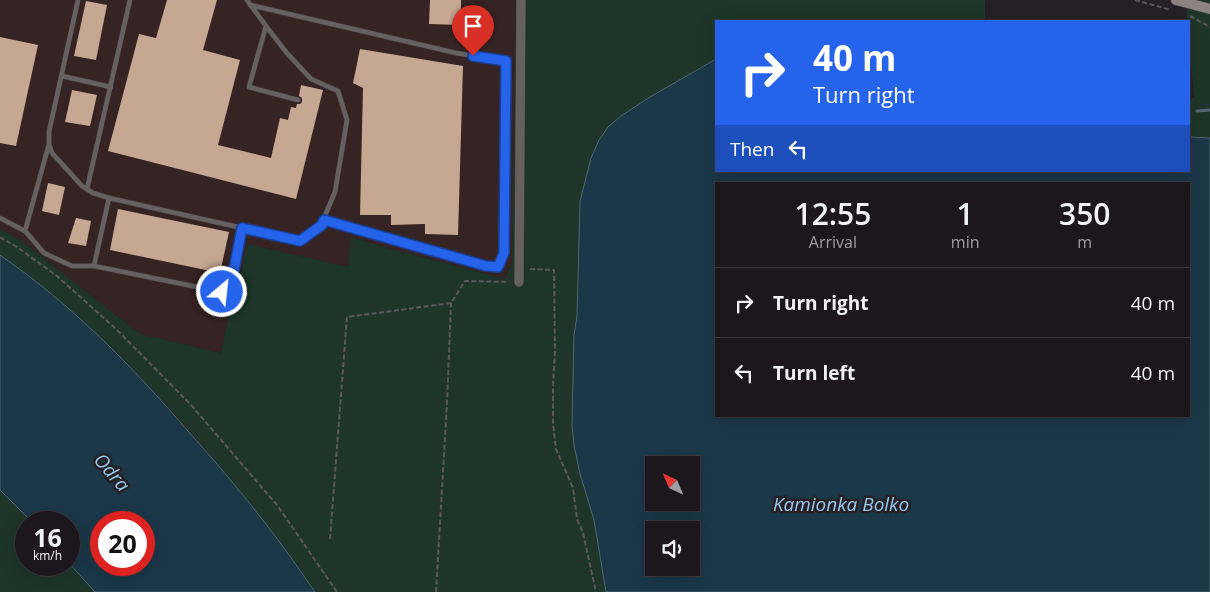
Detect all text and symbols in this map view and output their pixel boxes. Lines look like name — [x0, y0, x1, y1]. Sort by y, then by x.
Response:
pin — [452, 5, 494, 56]
icon: arrive — [459, 12, 487, 40]
text: 40 m — [813, 34, 896, 81]
icon: right — [730, 40, 795, 105]
text: Turn right — [813, 79, 915, 109]
icon: left — [784, 135, 812, 163]
text: Then — [730, 136, 774, 162]
text: 12:55 — [795, 193, 871, 234]
text: 1 — [957, 193, 974, 234]
text: 350 — [1059, 193, 1110, 234]
text: Arrival — [809, 231, 857, 253]
text: min — [951, 231, 980, 253]
text: m — [1077, 231, 1092, 253]
position arrow — [195, 265, 247, 317]
icon: right — [730, 289, 758, 317]
text: Turn right — [773, 290, 868, 316]
text: 40 m — [1131, 290, 1175, 316]
icon: left — [730, 359, 758, 387]
text: Turn left — [773, 360, 855, 386]
text: 40 m — [1131, 360, 1175, 386]
water label: Odra — [88, 447, 136, 497]
north arrow — [645, 456, 700, 511]
map controls — [645, 456, 700, 576]
water label: Kamionka Bolko — [773, 491, 909, 517]
speed limit sign: 20 — [90, 511, 155, 576]
text: 16 — [33, 520, 62, 554]
button: sound — [645, 521, 700, 576]
text: km/h — [33, 547, 62, 564]

